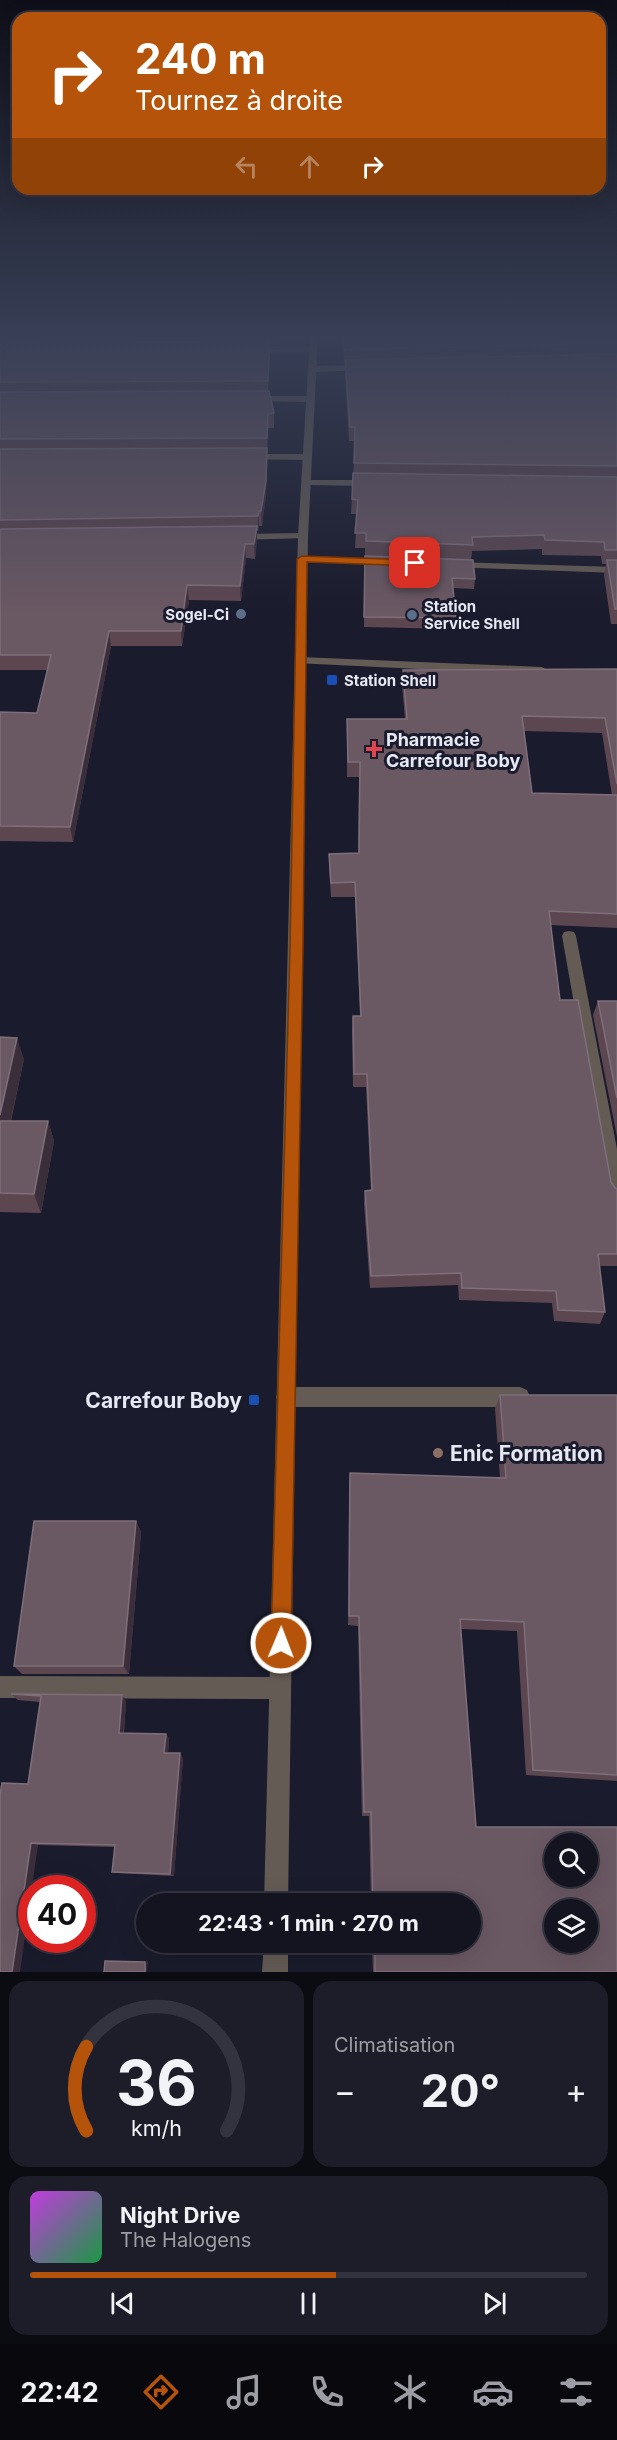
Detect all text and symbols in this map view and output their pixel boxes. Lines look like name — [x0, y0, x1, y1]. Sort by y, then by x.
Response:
text: 240 m — [135, 33, 266, 84]
icon: right — [36, 36, 114, 114]
text: Tournez à droite — [135, 84, 343, 117]
icon: left — [230, 150, 263, 183]
icon: ahead — [293, 150, 326, 183]
icon: right — [356, 150, 389, 183]
pin — [389, 537, 440, 588]
icon: arrive — [398, 546, 431, 579]
place label: Station Service Shell — [424, 597, 520, 633]
place label: Sogel-Ci — [165, 605, 229, 624]
marker: Sogel-Ci — [234, 607, 248, 621]
marker: Station Service Shell — [405, 608, 419, 622]
place label: Station Shell — [344, 671, 436, 690]
marker: Station Shell — [325, 673, 339, 687]
place label: Pharmacie Carrefour Boby — [386, 729, 520, 771]
marker: Pharmacie Carrefour Boby — [367, 742, 381, 756]
place label: Carrefour Boby — [85, 1388, 242, 1413]
marker: Carrefour Boby — [247, 1393, 261, 1407]
place label: Enic Formation — [450, 1441, 603, 1466]
marker: Enic Formation — [431, 1446, 445, 1460]
position arrow — [249, 1611, 313, 1675]
map controls — [544, 1833, 598, 1953]
button: search — [544, 1833, 598, 1887]
speed limit sign: 40 — [18, 1875, 96, 1953]
button: layers — [544, 1899, 598, 1953]
text: 22:43 · 1 min · 270 m — [198, 1910, 419, 1936]
text: Climatisation — [334, 2033, 455, 2057]
text: 36 — [116, 2045, 197, 2120]
text: 20° — [421, 2063, 500, 2118]
text: − — [334, 2071, 356, 2111]
text: + — [565, 2071, 587, 2111]
text: km/h — [131, 2115, 182, 2141]
text: Night Drive — [120, 2202, 240, 2228]
text: The Halogens — [120, 2228, 251, 2252]
icon: previous — [106, 2287, 139, 2320]
icon: pause — [292, 2287, 325, 2320]
icon: next — [478, 2287, 511, 2320]
icon: directions — [140, 2371, 182, 2413]
icon: music — [223, 2371, 265, 2413]
icon: phone — [306, 2371, 348, 2413]
icon: climate — [389, 2371, 431, 2413]
icon: car — [472, 2371, 514, 2413]
icon: filters — [555, 2371, 597, 2413]
text: 22:42 — [20, 2376, 99, 2409]

